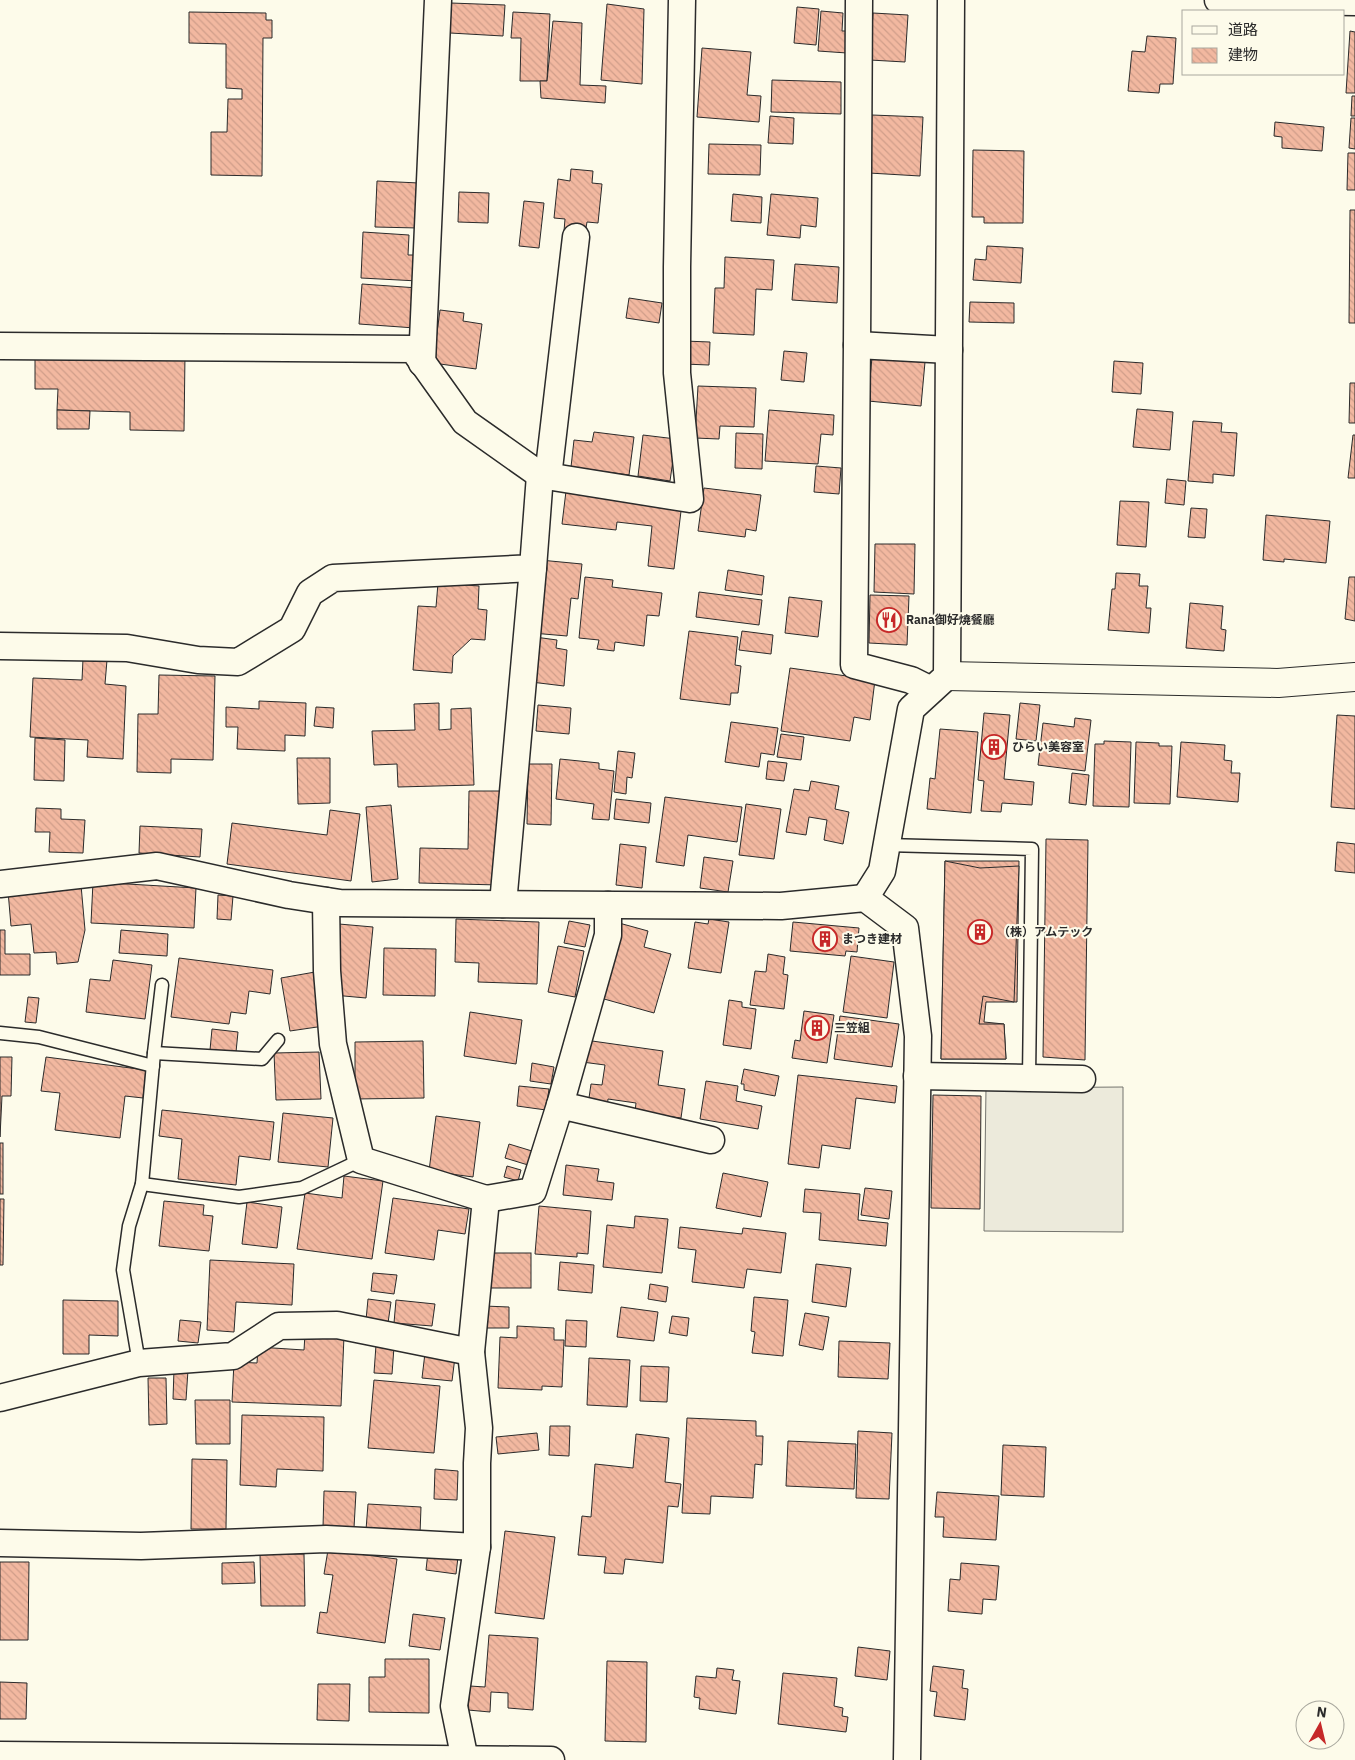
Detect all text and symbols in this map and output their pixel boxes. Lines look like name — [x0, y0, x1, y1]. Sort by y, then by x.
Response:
legend — [1182, 10, 1345, 75]
text: 道路 — [1228, 20, 1258, 39]
text: 建物 — [1228, 45, 1258, 64]
restaurant icon: Rana御好燒餐廳 — [876, 607, 902, 633]
place label: Rana御好燒餐廳 — [906, 612, 995, 627]
building icon: ひらい美容室 — [981, 734, 1007, 760]
place label: ひらい美容室 — [1012, 739, 1084, 754]
building icon: （株）アムテック — [967, 919, 993, 945]
place label: （株）アムテック — [998, 924, 1093, 939]
building icon: まつき建材 — [812, 926, 838, 952]
place label: まつき建材 — [842, 931, 902, 946]
building icon: 三笠組 — [804, 1015, 830, 1041]
place label: 三笠組 — [834, 1020, 870, 1035]
north arrow — [1295, 1700, 1345, 1750]
text: N — [1316, 1703, 1328, 1722]

